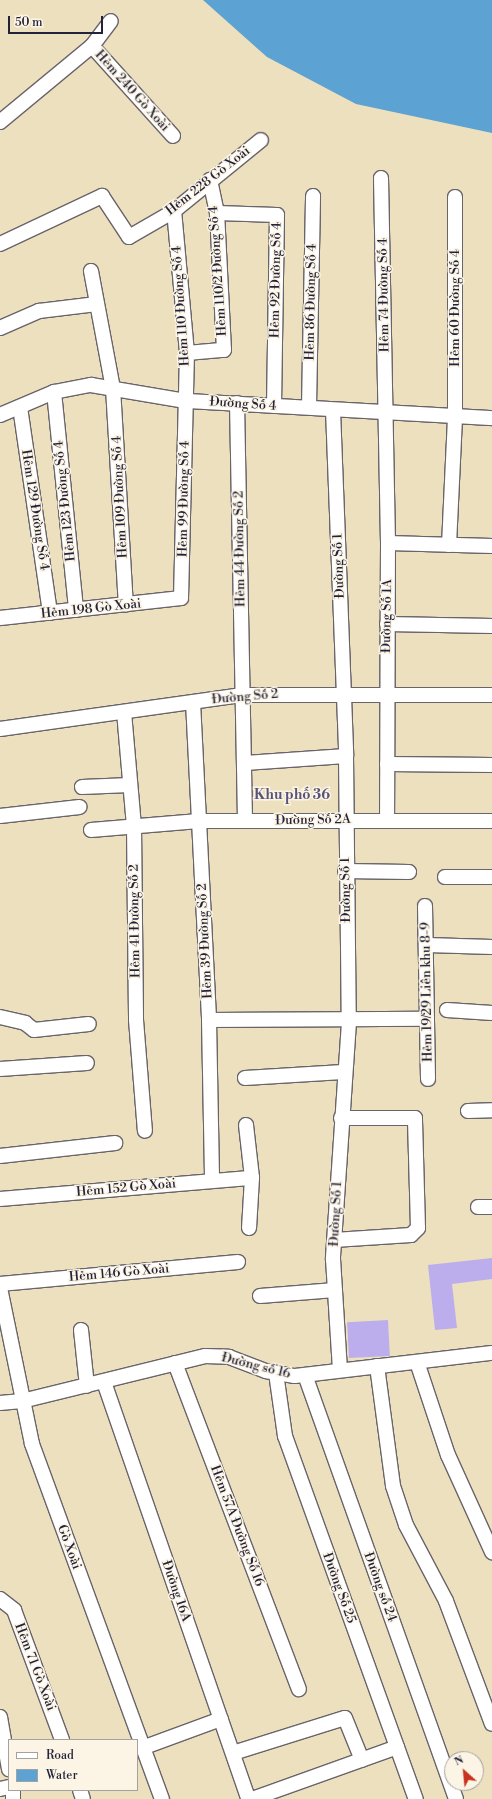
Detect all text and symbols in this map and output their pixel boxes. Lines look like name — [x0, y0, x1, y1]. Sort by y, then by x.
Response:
scale bar — [10, 8, 105, 34]
text: 50 m — [15, 15, 43, 30]
street label: Hẻm 240 Gò Xoài — [91, 47, 173, 135]
street label: Hẻm 228 Gò Xoài — [163, 143, 253, 219]
street label: Hẻm 110/2 Đường Số 4 — [206, 205, 230, 337]
street label: Hẻm 92 Đường Số 4 — [267, 222, 285, 338]
street label: Hẻm 74 Đường Số 4 — [375, 238, 393, 352]
street label: Hẻm 86 Đường Số 4 — [302, 244, 320, 360]
street label: Hẻm 110 Đường Số 4 — [169, 245, 193, 367]
street label: Hẻm 60 Đường Số 4 — [447, 249, 463, 367]
street label: Đường Số 4 — [209, 394, 277, 414]
street label: Hẻm 109 Đường Số 4 — [109, 435, 131, 559]
street label: Hẻm 123 Đường Số 4 — [51, 440, 79, 562]
street label: Hẻm 99 Đường Số 4 — [175, 441, 193, 557]
street label: Hẻm 129 Đường Số 4 — [18, 449, 52, 571]
street label: Hẻm 44 Đường Số 2 — [231, 491, 249, 607]
street label: Đường Số 1 — [330, 533, 348, 599]
street label: Đường Số 1A — [379, 579, 395, 653]
street label: Hẻm 198 Gò Xoài — [40, 596, 142, 622]
street label: Đường Số 2 — [211, 686, 279, 708]
district label: Khu phố 36 — [254, 787, 330, 803]
street label: Đường Số 2A — [275, 812, 351, 828]
street label: Đường Số 1 — [338, 857, 354, 923]
street label: Hẻm 41 Đường Số 2 — [126, 864, 144, 978]
street label: Hẻm 39 Đường Số 2 — [194, 883, 216, 999]
street label: Hẻm 19/29 Liên khu 8-9 — [418, 922, 436, 1062]
street label: Hẻm 152 Gò Xoài — [75, 1176, 177, 1200]
street label: Đường Số 1 — [327, 1181, 345, 1247]
street label: Hẻm 146 Gò Xoài — [68, 1261, 170, 1285]
street label: Đường số 16 — [220, 1350, 292, 1382]
street label: Hẻm 57A Đường Số 16 — [207, 1463, 267, 1589]
street label: Gò Xoài — [54, 1523, 84, 1571]
street label: Đường số 24 — [360, 1550, 400, 1624]
street label: Đường Số 25 — [319, 1551, 359, 1625]
street label: Đường 16A — [158, 1558, 194, 1624]
street label: Hẻm 71 Gò Xoài — [11, 1621, 59, 1713]
legend — [8, 1739, 138, 1791]
text: Road — [46, 1748, 74, 1763]
north arrow — [444, 1751, 484, 1791]
text: N — [452, 1753, 466, 1769]
text: Water — [46, 1768, 78, 1783]

